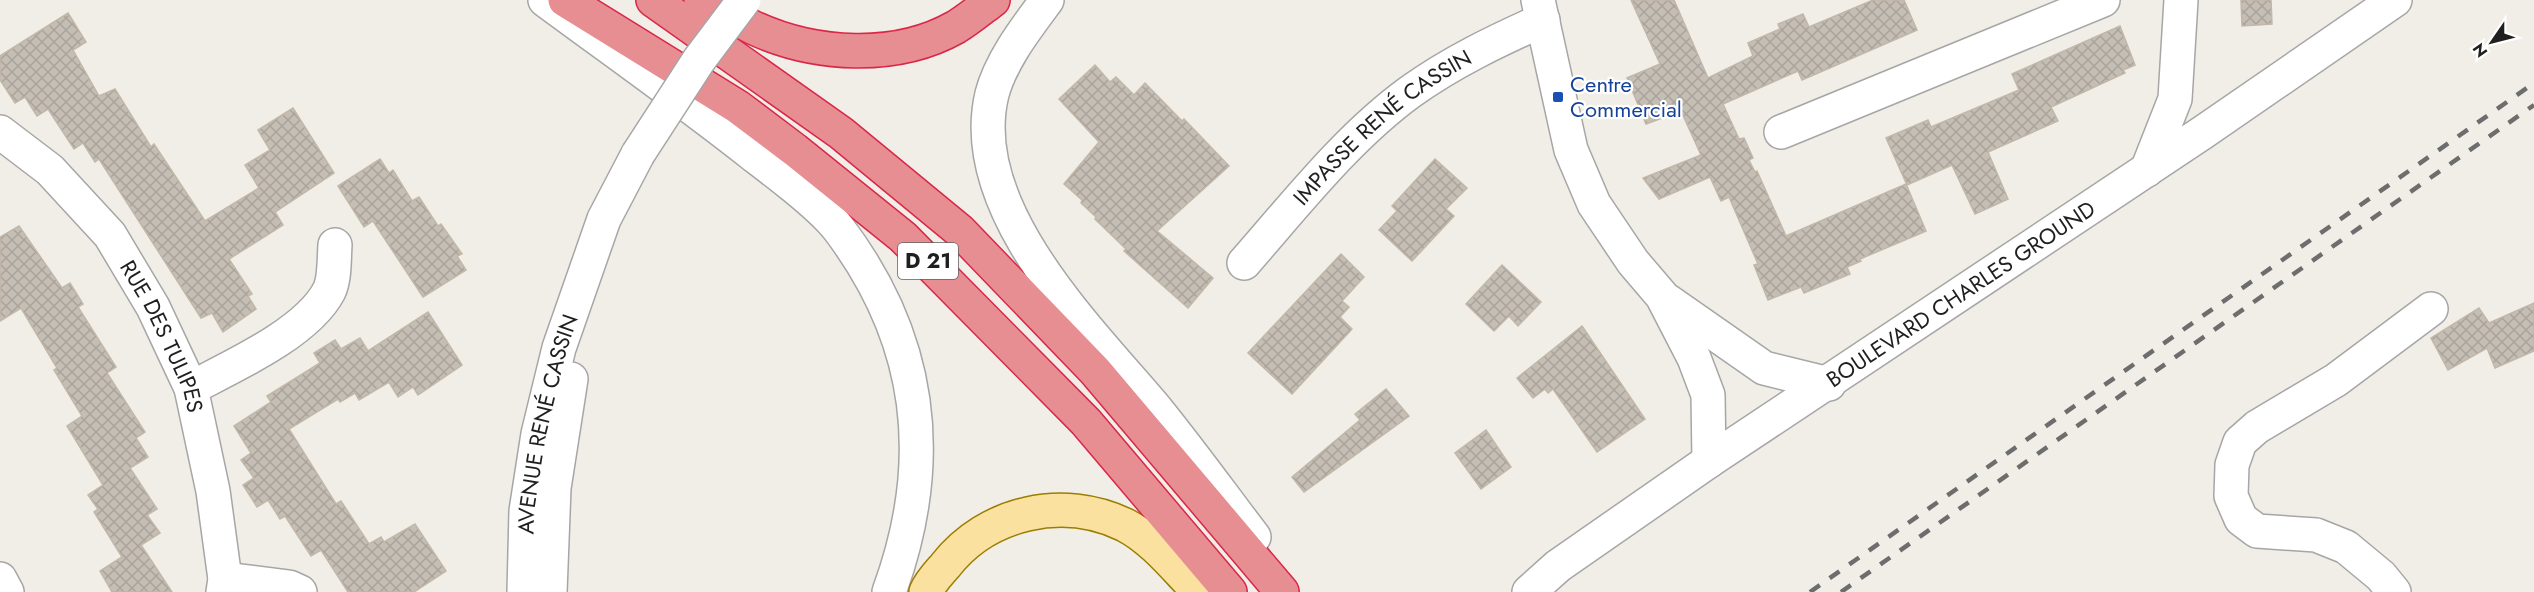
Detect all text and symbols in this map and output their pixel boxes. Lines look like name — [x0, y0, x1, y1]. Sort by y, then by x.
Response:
north arrow — [2462, 12, 2522, 72]
text: N — [2467, 39, 2493, 62]
street label: IMPASSE RENÉ CASSIN — [1285, 41, 1477, 212]
place label: Centre Commercial — [1570, 68, 1682, 125]
marker: Centre Commercial — [1551, 90, 1565, 104]
street label: BOULEVARD CHARLES GROUND — [1820, 192, 2101, 395]
road number: D 21 — [898, 243, 958, 279]
street label: RUE DES TULIPES — [113, 254, 212, 415]
street label: AVENUE RENÉ CASSIN — [509, 310, 586, 535]

